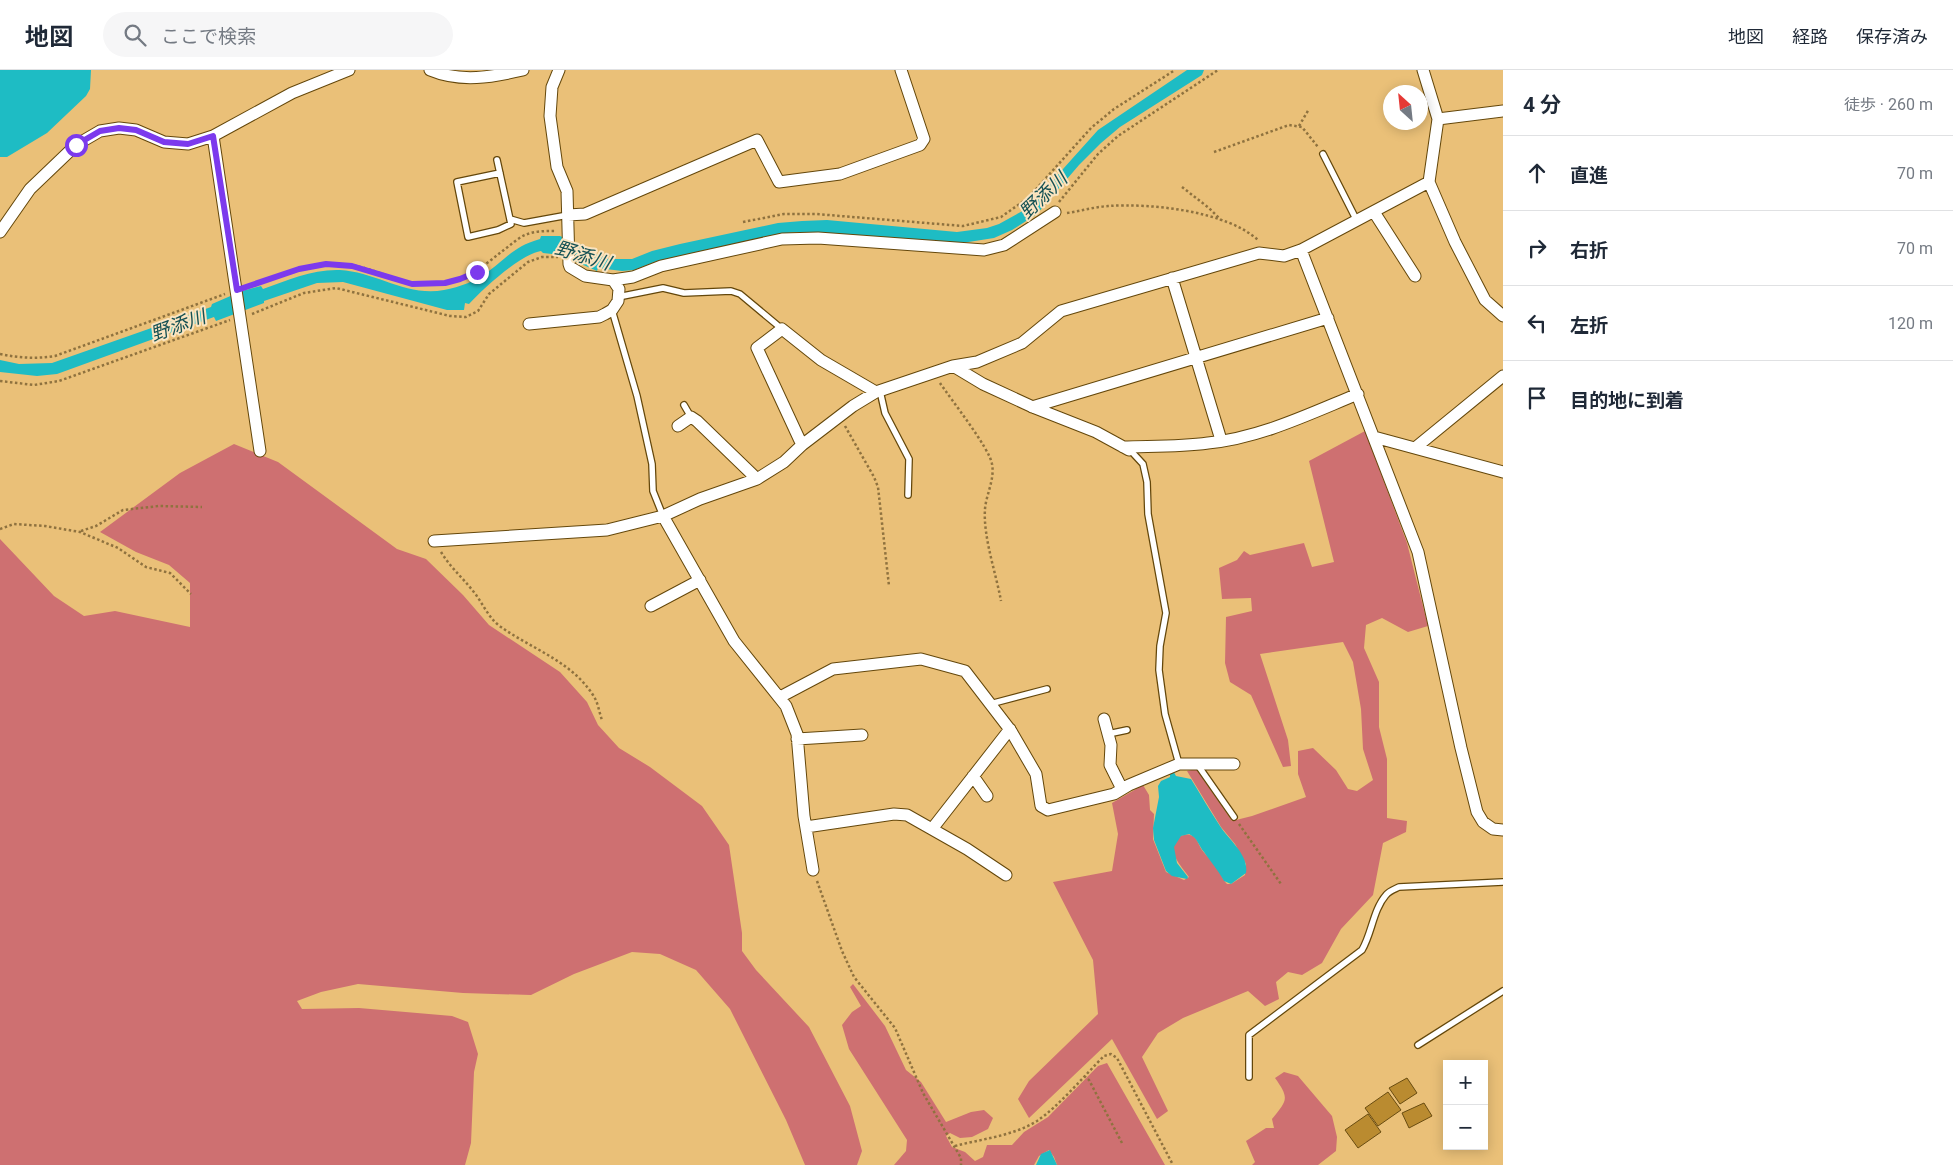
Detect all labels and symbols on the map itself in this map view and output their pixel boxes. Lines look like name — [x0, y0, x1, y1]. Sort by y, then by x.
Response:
north arrow — [1383, 85, 1428, 130]
route start — [65, 134, 88, 157]
water label: 野添川 — [1015, 166, 1073, 223]
water label: 野添川 — [552, 236, 615, 275]
route end — [466, 261, 489, 284]
water label: 野添川 — [147, 304, 211, 346]

